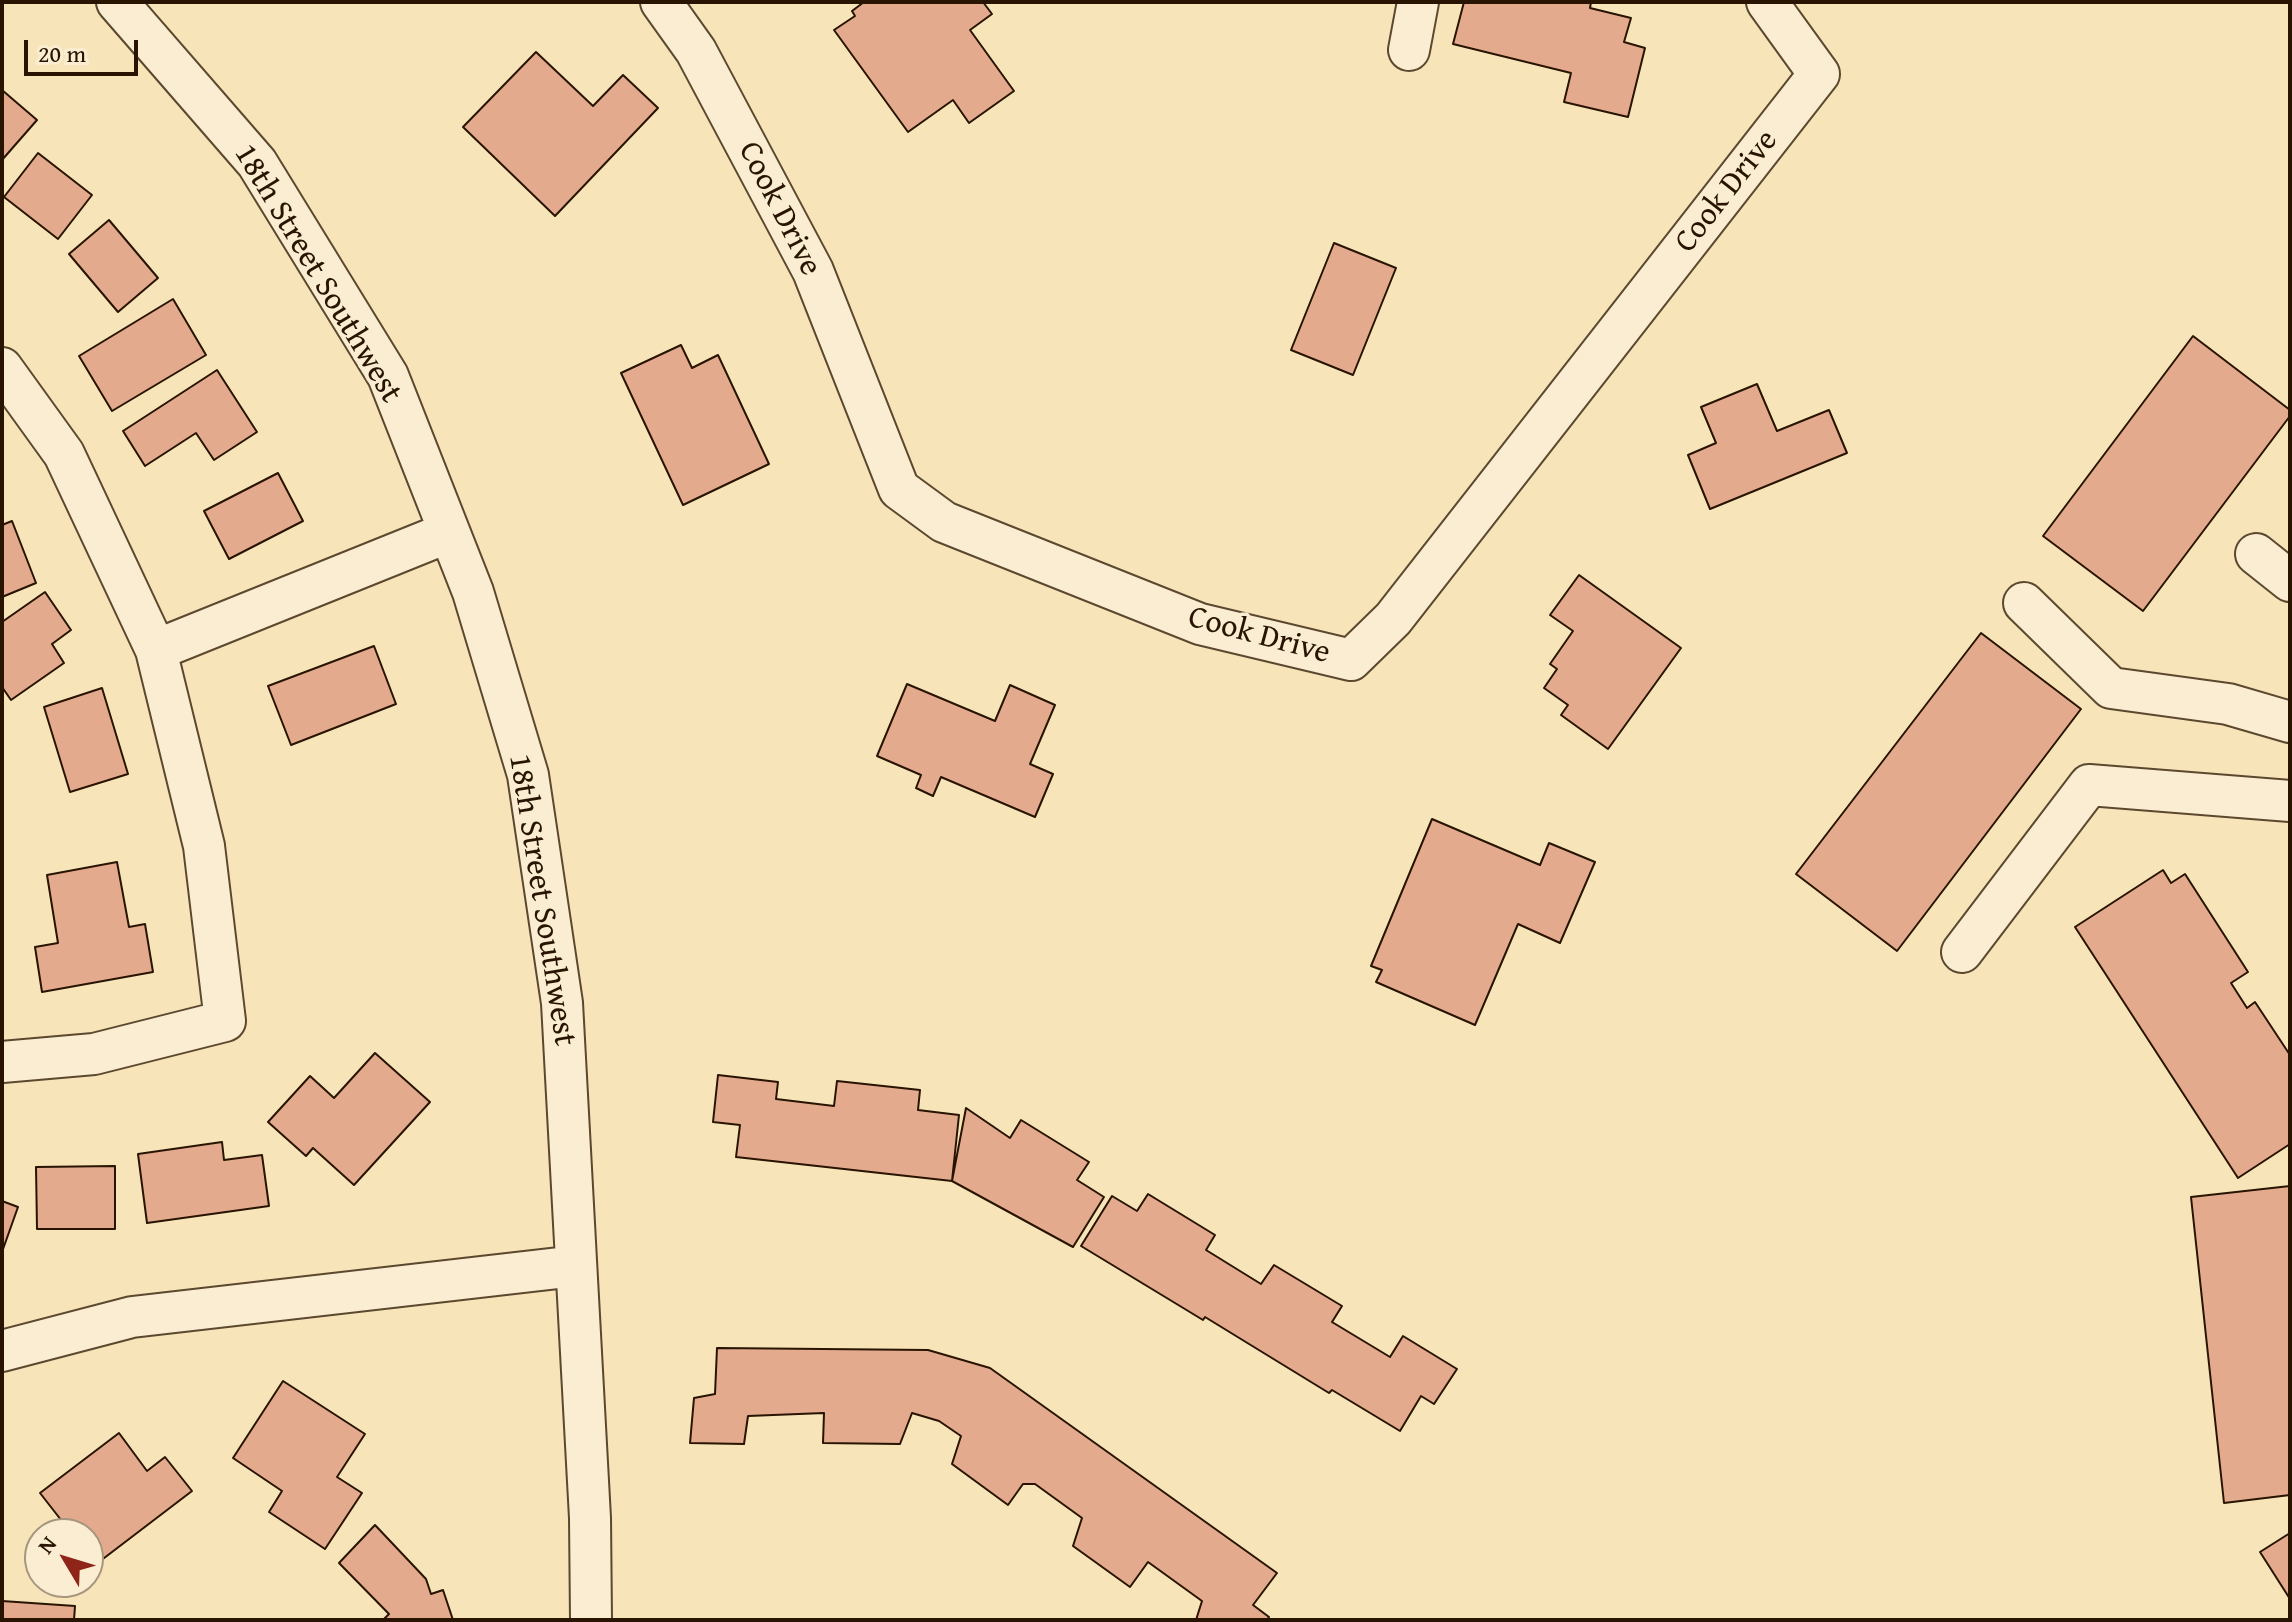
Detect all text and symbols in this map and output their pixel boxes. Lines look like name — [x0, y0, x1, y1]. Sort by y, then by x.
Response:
scale bar — [28, 24, 142, 74]
text: 20 m — [38, 36, 86, 71]
street label: Cook Drive — [1667, 123, 1787, 261]
street label: Cook Drive — [729, 136, 829, 282]
street label: 18th Street Southwest — [225, 138, 409, 410]
street label: Cook Drive — [1184, 599, 1334, 673]
street label: 18th Street Southwest — [499, 751, 583, 1049]
north arrow — [24, 1518, 104, 1598]
text: N — [30, 1529, 64, 1560]

